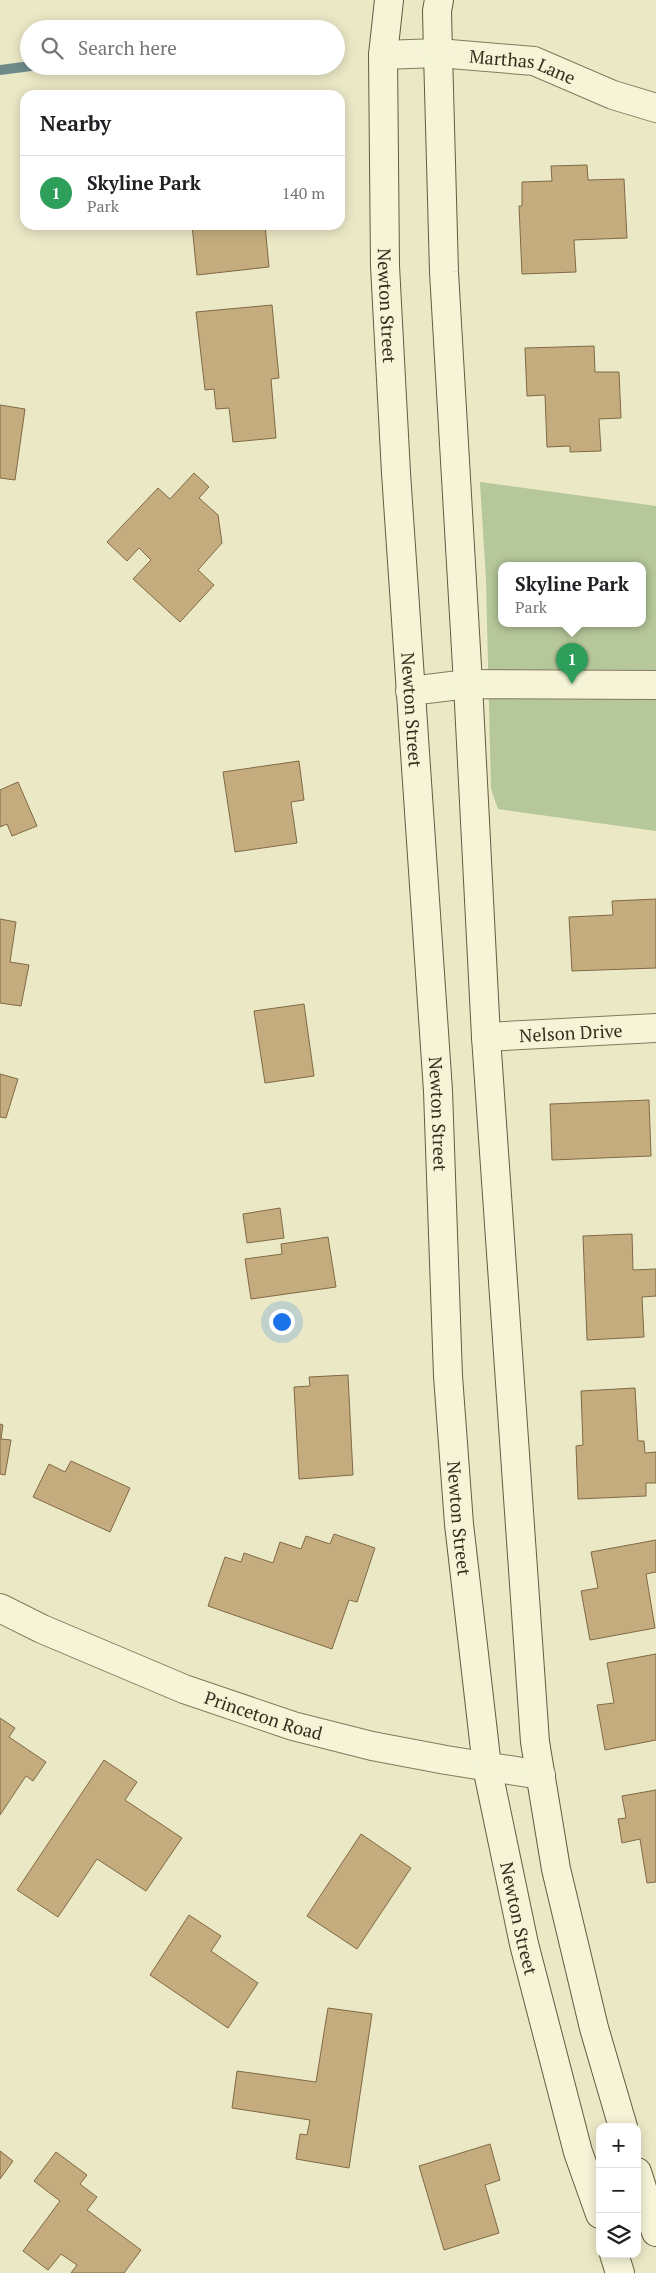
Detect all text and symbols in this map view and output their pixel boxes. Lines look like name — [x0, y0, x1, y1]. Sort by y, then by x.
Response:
search box — [20, 20, 345, 75]
icon: search — [38, 34, 66, 62]
text: Search here — [78, 35, 177, 60]
street label: Marthas Lane — [468, 44, 579, 89]
text: Nearby — [40, 109, 111, 137]
text: Skyline Park — [87, 170, 201, 195]
text: 1 — [51, 182, 61, 204]
text: 140 m — [282, 182, 325, 204]
text: Park — [87, 195, 119, 217]
street label: Newton Street — [373, 248, 402, 364]
popup — [498, 562, 646, 627]
text: Skyline Park — [515, 571, 629, 596]
text: Park — [515, 596, 547, 618]
pin: 1 — [556, 643, 588, 684]
street label: Newton Street — [396, 652, 428, 768]
street label: Nelson Drive — [519, 1018, 623, 1047]
street label: Newton Street — [424, 1056, 453, 1172]
your location — [269, 1309, 295, 1335]
street label: Newton Street — [442, 1460, 477, 1577]
street label: Princeton Road — [201, 1685, 325, 1745]
street label: Newton Street — [495, 1860, 544, 1978]
map controls — [596, 2123, 641, 2258]
button: + — [596, 2123, 641, 2168]
button: − — [596, 2168, 641, 2213]
button: layers — [596, 2213, 641, 2258]

